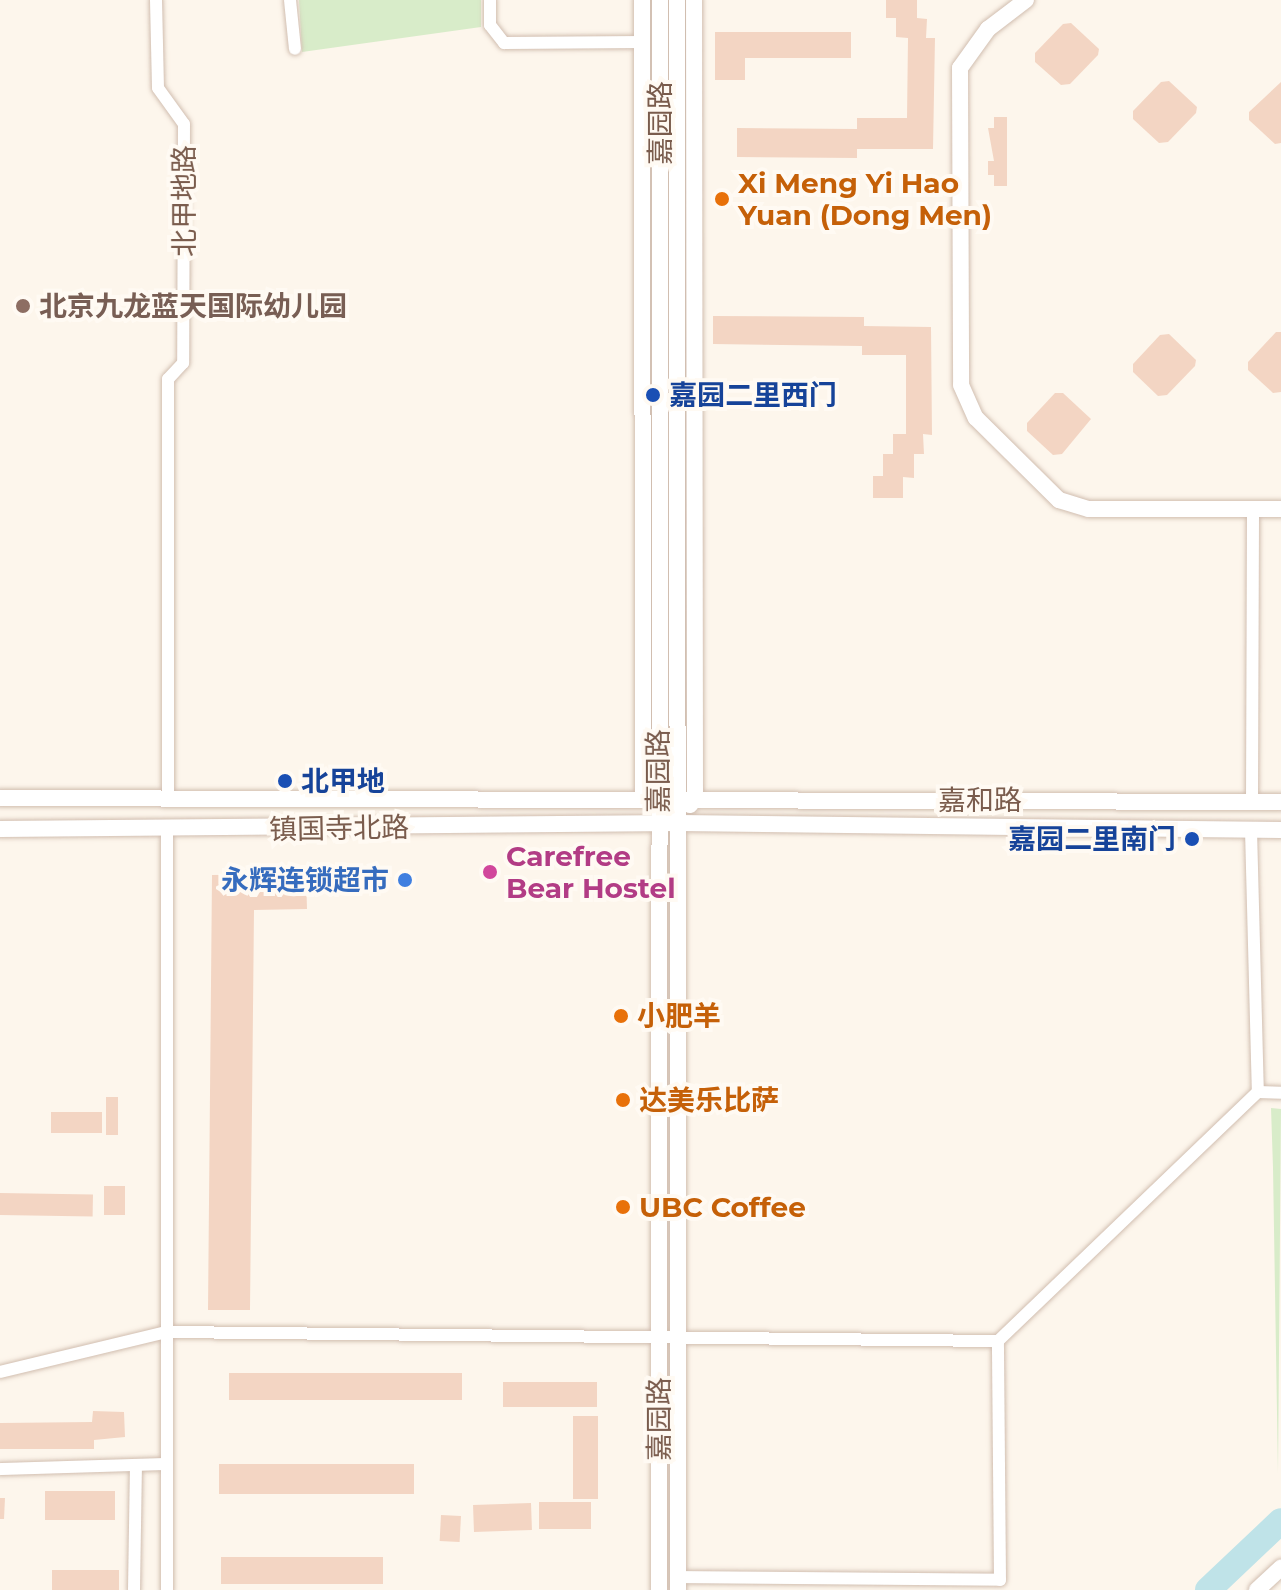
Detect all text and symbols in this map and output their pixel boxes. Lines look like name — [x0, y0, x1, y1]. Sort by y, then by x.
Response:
street label: 嘉园路 — [643, 81, 677, 165]
street label: 北甲地路 — [167, 145, 201, 257]
place label: Xi Meng Yi Hao Yuan (Dong Men) — [738, 166, 992, 232]
marker: Xi Meng Yi Hao Yuan (Dong Men) — [713, 190, 731, 208]
place label: 北京九龙蓝天国际幼儿园 — [39, 289, 347, 323]
marker: 北京九龙蓝天国际幼儿园 — [14, 297, 32, 315]
place label: 嘉园二里西门 — [669, 378, 837, 412]
marker: 嘉园二里西门 — [644, 386, 662, 404]
street label: 嘉园路 — [641, 729, 675, 813]
place label: 北甲地 — [301, 764, 385, 798]
marker: 北甲地 — [276, 772, 294, 790]
street label: 嘉和路 — [938, 783, 1022, 817]
street label: 镇国寺北路 — [269, 810, 409, 846]
place label: 嘉园二里南门 — [1008, 822, 1176, 856]
marker: 嘉园二里南门 — [1183, 830, 1201, 848]
place label: Carefree Bear Hostel — [506, 839, 676, 905]
place label: 永辉连锁超市 — [221, 863, 389, 897]
marker: Carefree Bear Hostel — [481, 863, 499, 881]
marker: 永辉连锁超市 — [396, 871, 414, 889]
place label: 小肥羊 — [637, 999, 721, 1033]
marker: 小肥羊 — [612, 1007, 630, 1025]
place label: 达美乐比萨 — [639, 1083, 779, 1117]
marker: 达美乐比萨 — [614, 1091, 632, 1109]
place label: UBC Coffee — [639, 1190, 806, 1224]
marker: UBC Coffee — [614, 1198, 632, 1216]
street label: 嘉园路 — [642, 1377, 676, 1461]

